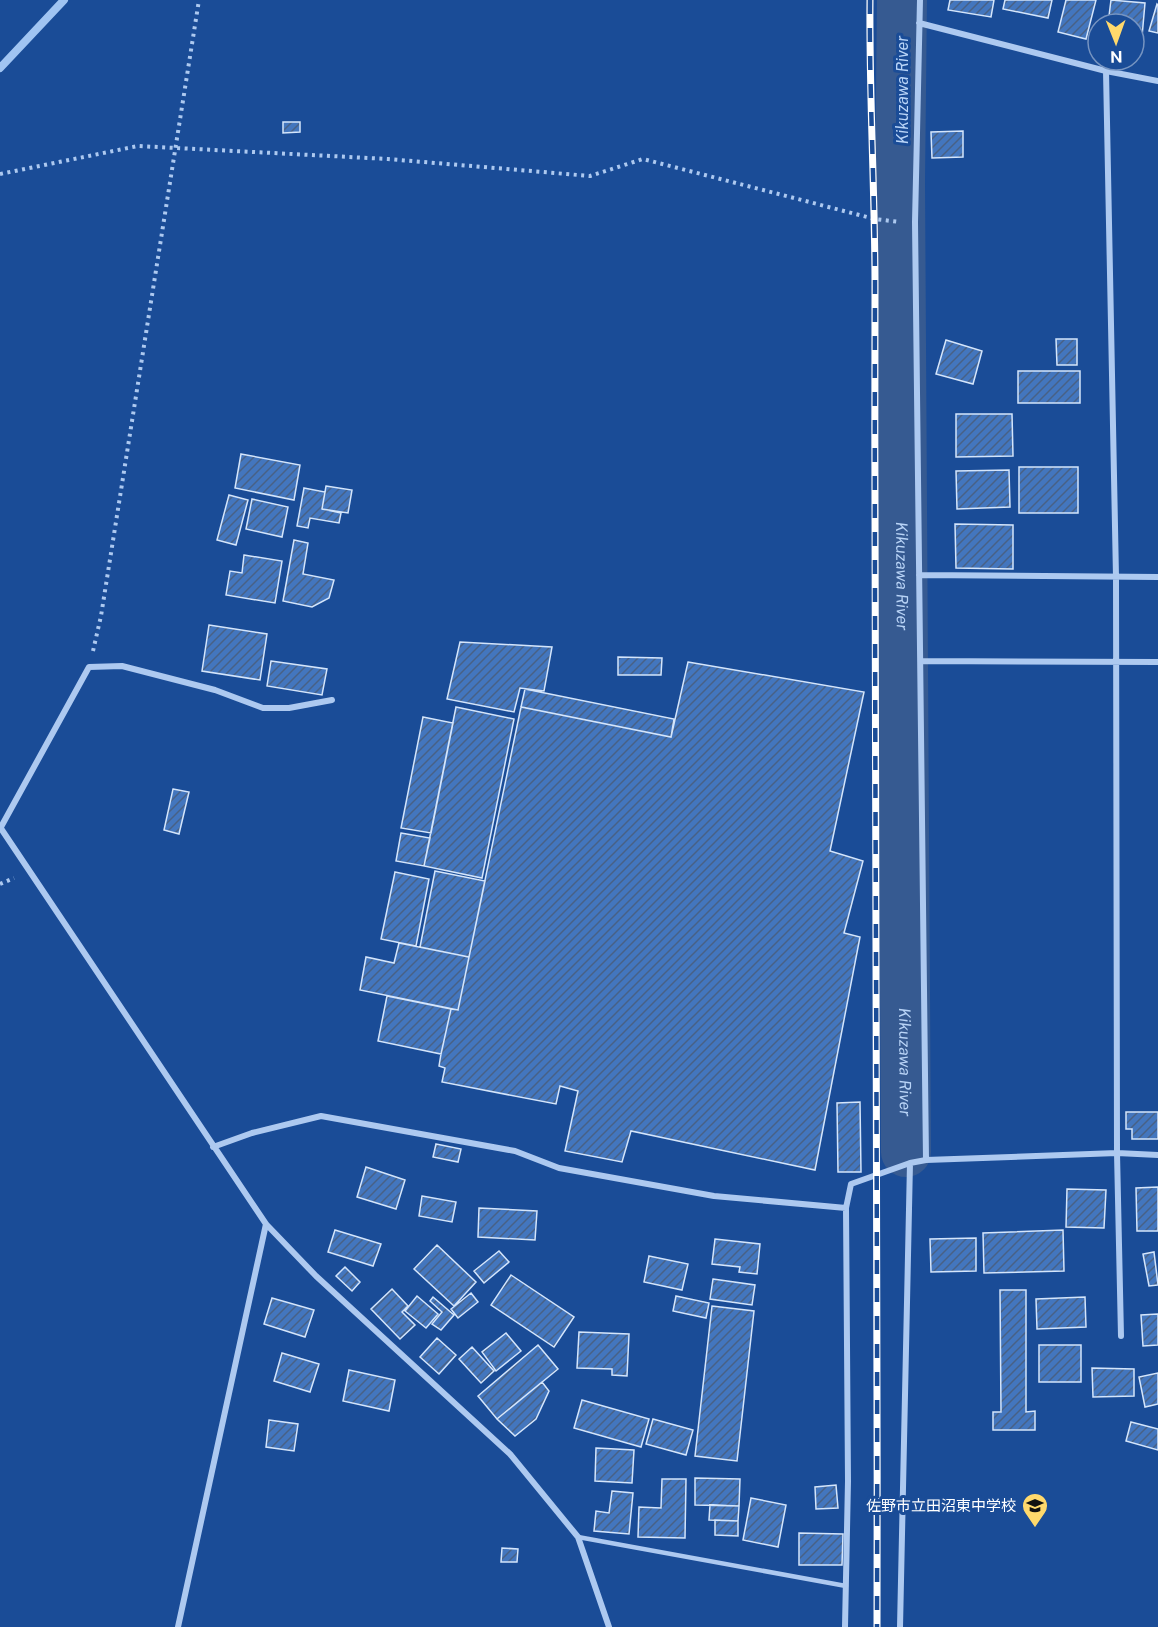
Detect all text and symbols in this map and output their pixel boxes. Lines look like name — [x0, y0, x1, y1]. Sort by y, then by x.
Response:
north arrow — [1086, 12, 1146, 72]
water label: Kikuzawa River — [893, 35, 912, 144]
text: N — [1110, 47, 1123, 66]
water label: Kikuzawa River — [892, 522, 912, 631]
water label: Kikuzawa River — [895, 1008, 915, 1117]
school or university icon: 佐野市立田沼東中学校 — [1020, 1491, 1050, 1529]
place label: 佐野市立田沼東中学校 — [866, 1497, 1016, 1514]

